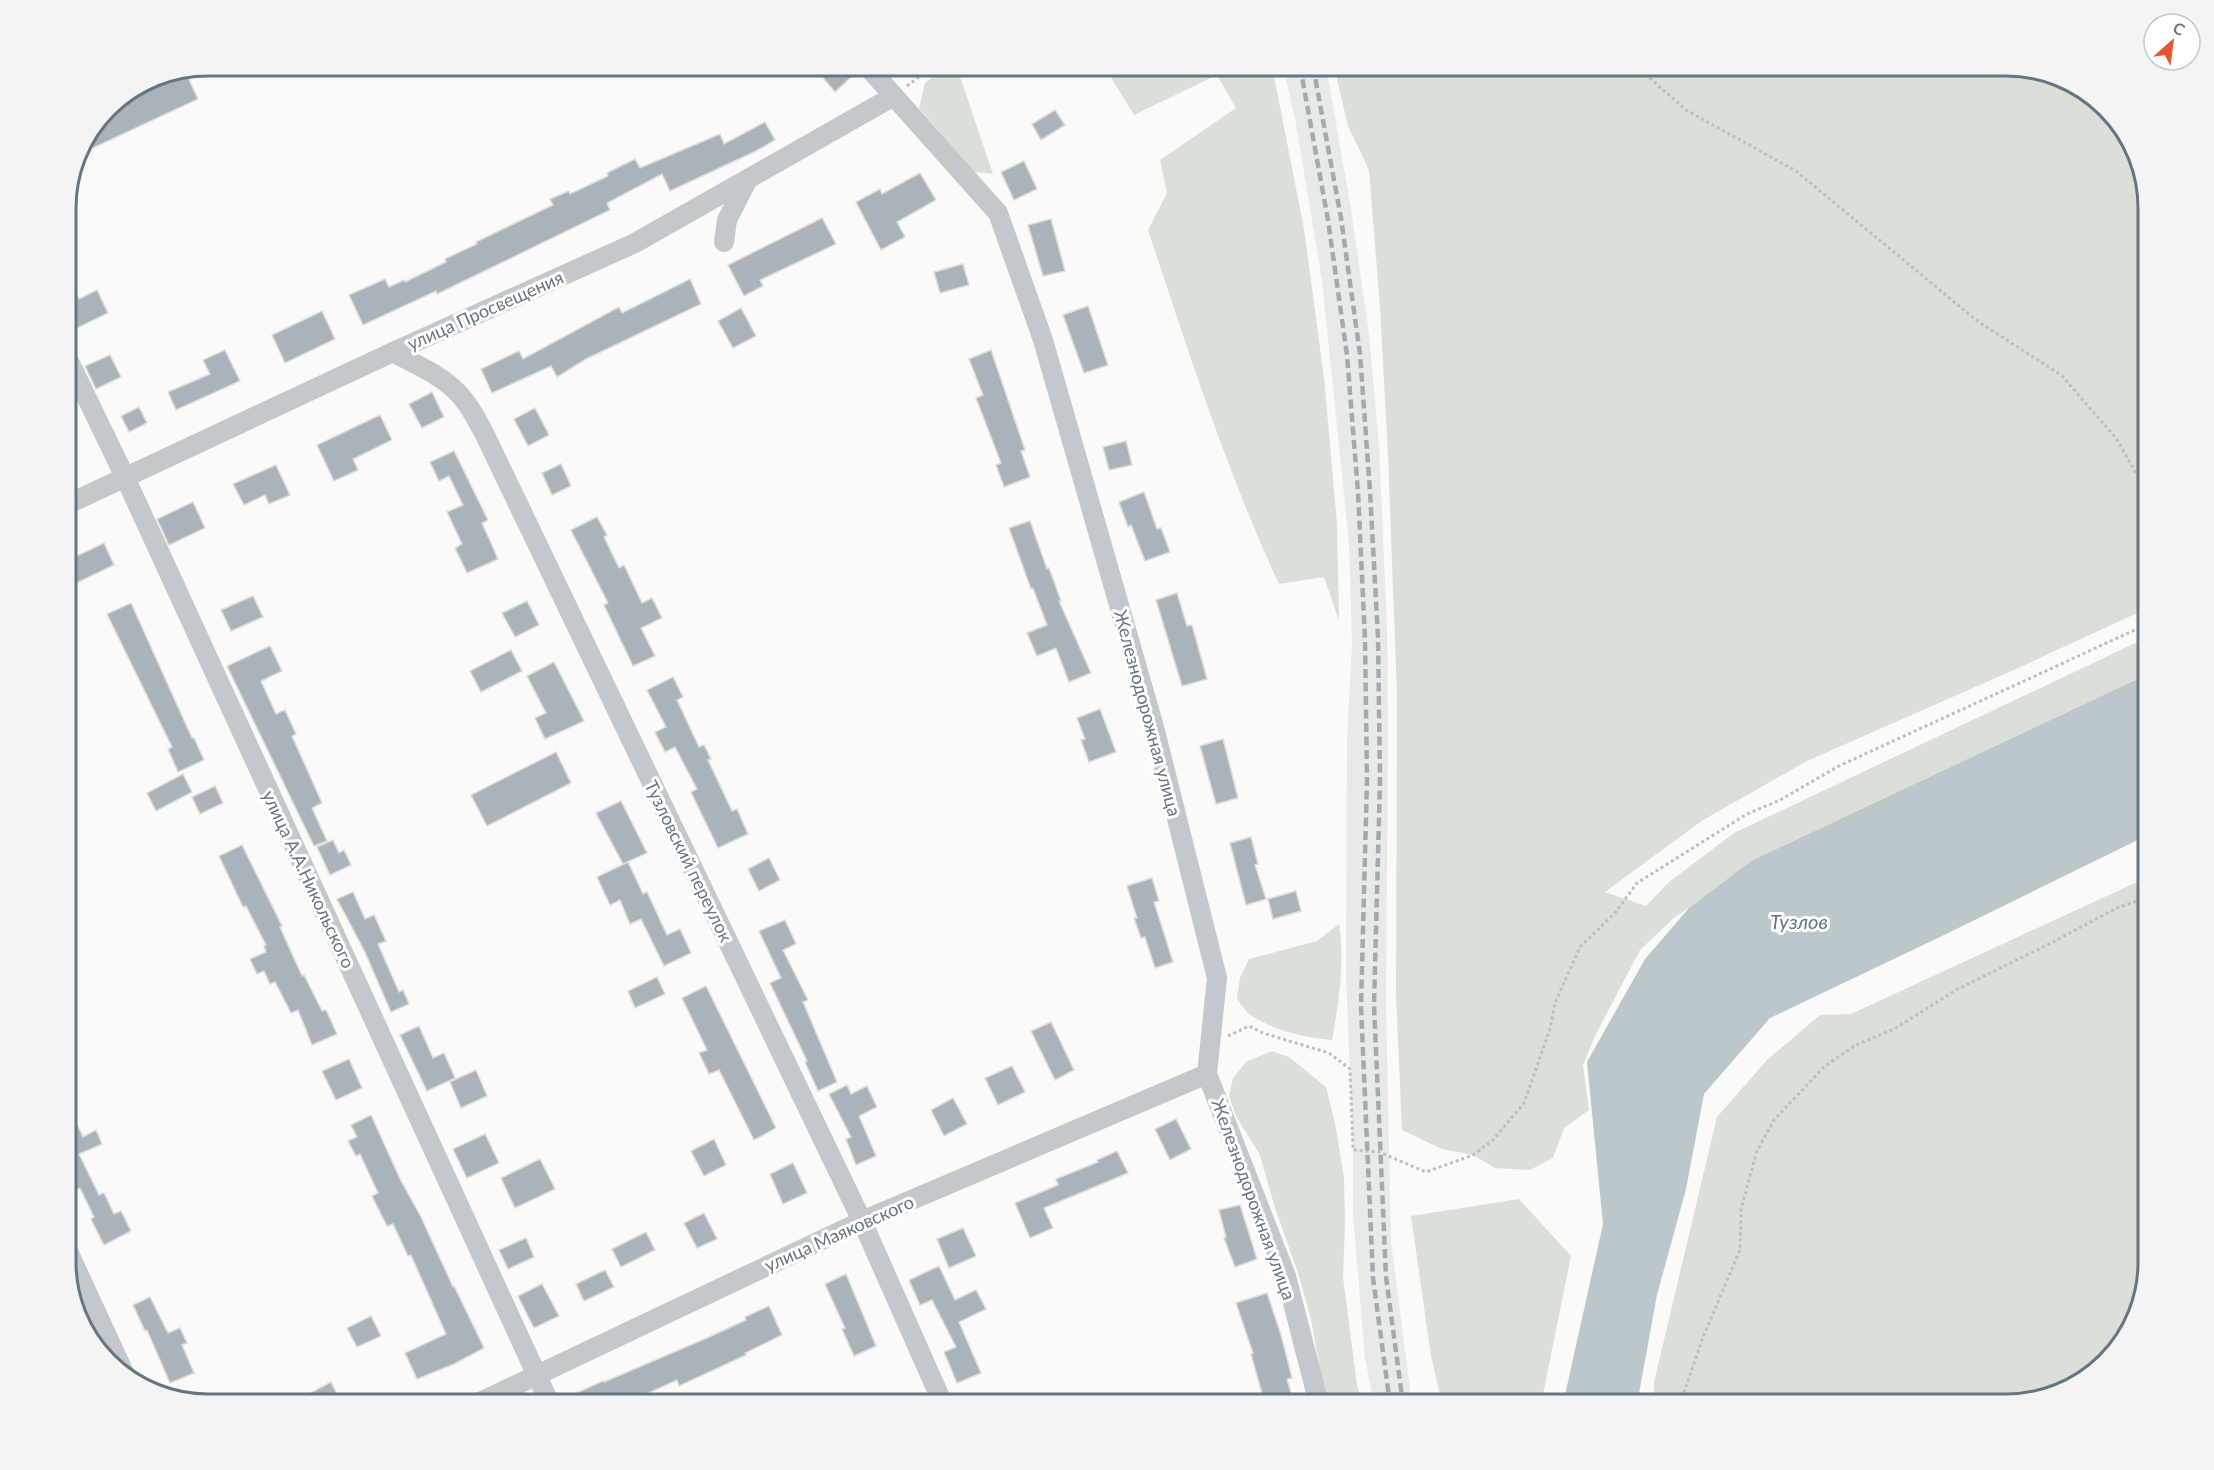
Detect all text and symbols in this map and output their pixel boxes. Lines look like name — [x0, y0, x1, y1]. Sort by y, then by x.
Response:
north arrow — [2142, 12, 2202, 72]
text: С — [2170, 17, 2189, 39]
street label: улица Просвещения — [404, 266, 566, 354]
street label: Железнодорожная улица — [1110, 607, 1186, 819]
street label: Тузловский переулок — [640, 777, 738, 946]
street label: улица А.А.Никольского — [258, 787, 360, 971]
water label: Тузлов — [1770, 909, 1828, 933]
street label: Железнодорожная улица — [1207, 1095, 1301, 1303]
street label: улица Маяковского — [761, 1190, 917, 1276]

